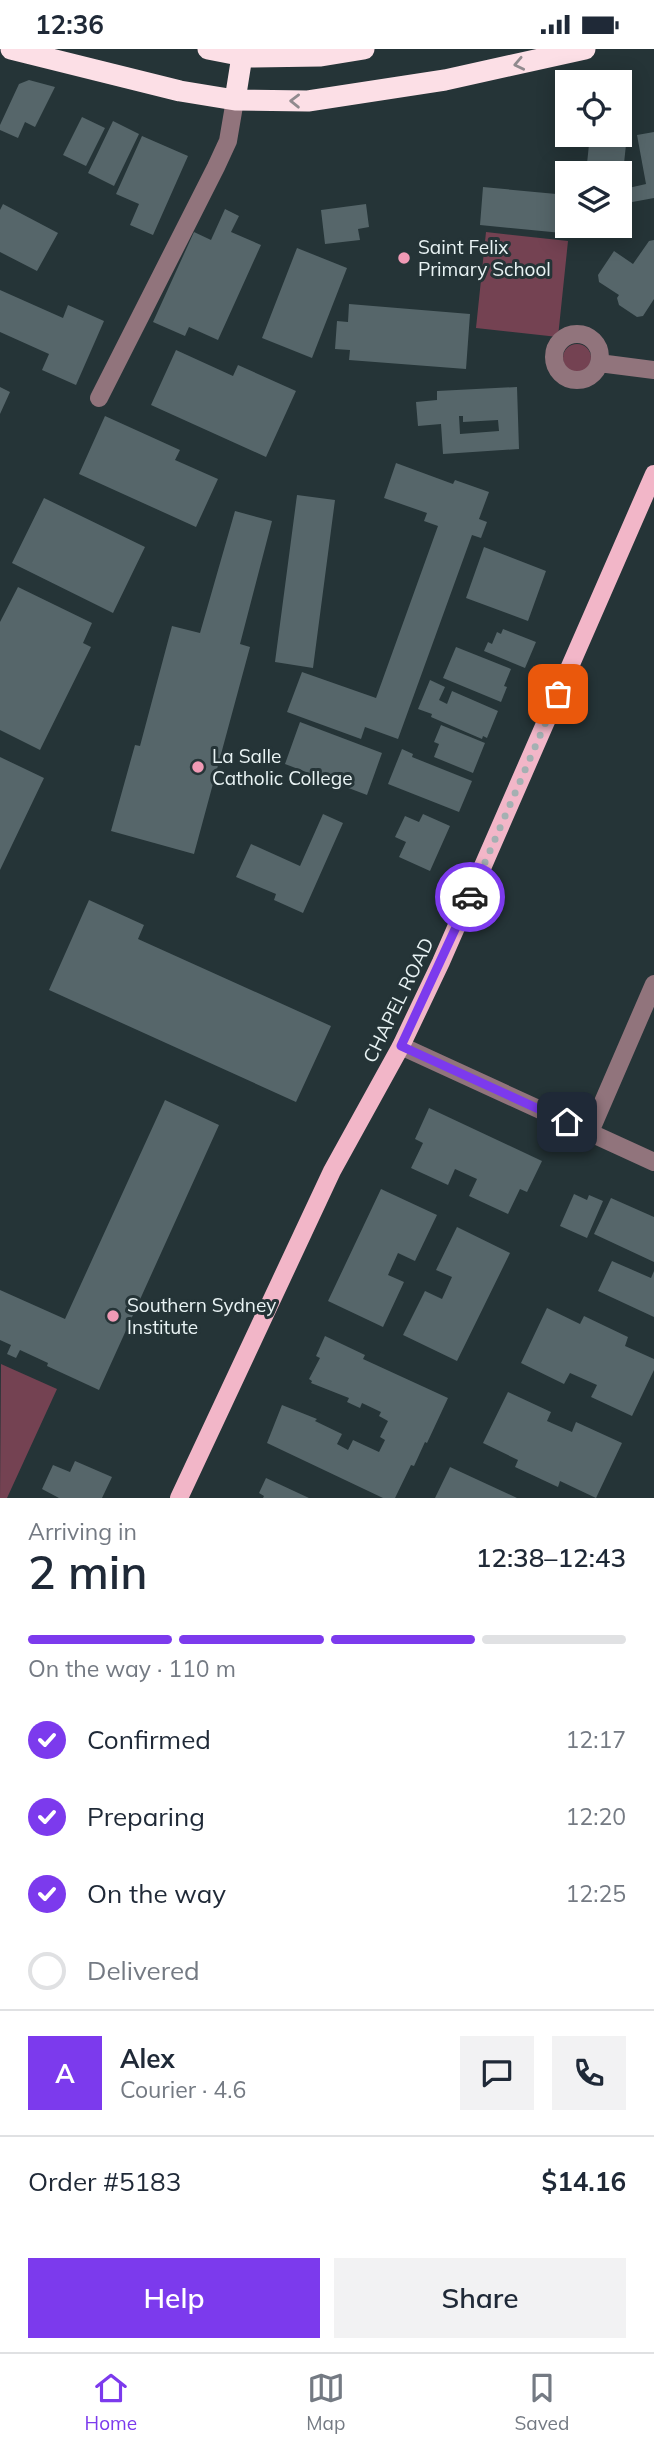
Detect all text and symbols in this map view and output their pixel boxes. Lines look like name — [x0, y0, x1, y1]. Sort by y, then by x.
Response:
text: 12:36 — [35, 8, 104, 41]
one-way arrow — [513, 56, 525, 71]
map controls — [555, 70, 632, 238]
button: locate — [555, 70, 632, 147]
one-way arrow — [289, 93, 300, 109]
button: layers — [555, 161, 632, 238]
place label: Saint Felix Primary School — [418, 235, 551, 281]
marker: Saint Felix Primary School — [396, 250, 412, 266]
pin — [528, 664, 588, 724]
icon: bag — [539, 675, 577, 713]
place label: La Salle Catholic College — [212, 744, 352, 790]
marker: La Salle Catholic College — [190, 759, 206, 775]
courier — [435, 862, 505, 932]
icon: car — [451, 878, 489, 916]
street label: CHAPEL ROAD — [357, 934, 439, 1066]
pin — [537, 1092, 597, 1152]
icon: home — [548, 1103, 586, 1141]
place label: Southern Sydney Institute — [127, 1293, 276, 1339]
marker: Southern Sydney Institute — [105, 1308, 121, 1324]
text: Arriving in — [28, 1517, 137, 1546]
text: 12:38–12:43 — [476, 1541, 626, 1574]
text: 2 min — [28, 1543, 147, 1601]
text: On the way · 110 m — [28, 1654, 236, 1683]
icon: check — [28, 1721, 66, 1759]
text: Confirmed — [87, 1723, 211, 1756]
text: 12:17 — [566, 1725, 626, 1754]
icon: check — [28, 1798, 66, 1836]
text: Preparing — [87, 1800, 205, 1833]
text: 12:20 — [566, 1802, 626, 1831]
icon: check — [28, 1875, 66, 1913]
text: On the way — [87, 1877, 226, 1910]
text: 12:25 — [566, 1879, 626, 1908]
text: Delivered — [87, 1954, 200, 1987]
button: chat — [460, 2036, 534, 2110]
button: phone — [552, 2036, 626, 2110]
text: Alex — [120, 2042, 175, 2075]
text: A — [55, 2057, 75, 2090]
text: Courier · 4.6 — [120, 2075, 246, 2104]
text: Order #5183 — [28, 2165, 181, 2198]
text: $14.16 — [542, 2165, 626, 2198]
button: Help — [28, 2258, 320, 2338]
button: Share — [334, 2258, 626, 2338]
tab: Home — [85, 2369, 137, 2435]
tab: Map — [306, 2369, 345, 2435]
tab: Saved — [515, 2369, 569, 2435]

